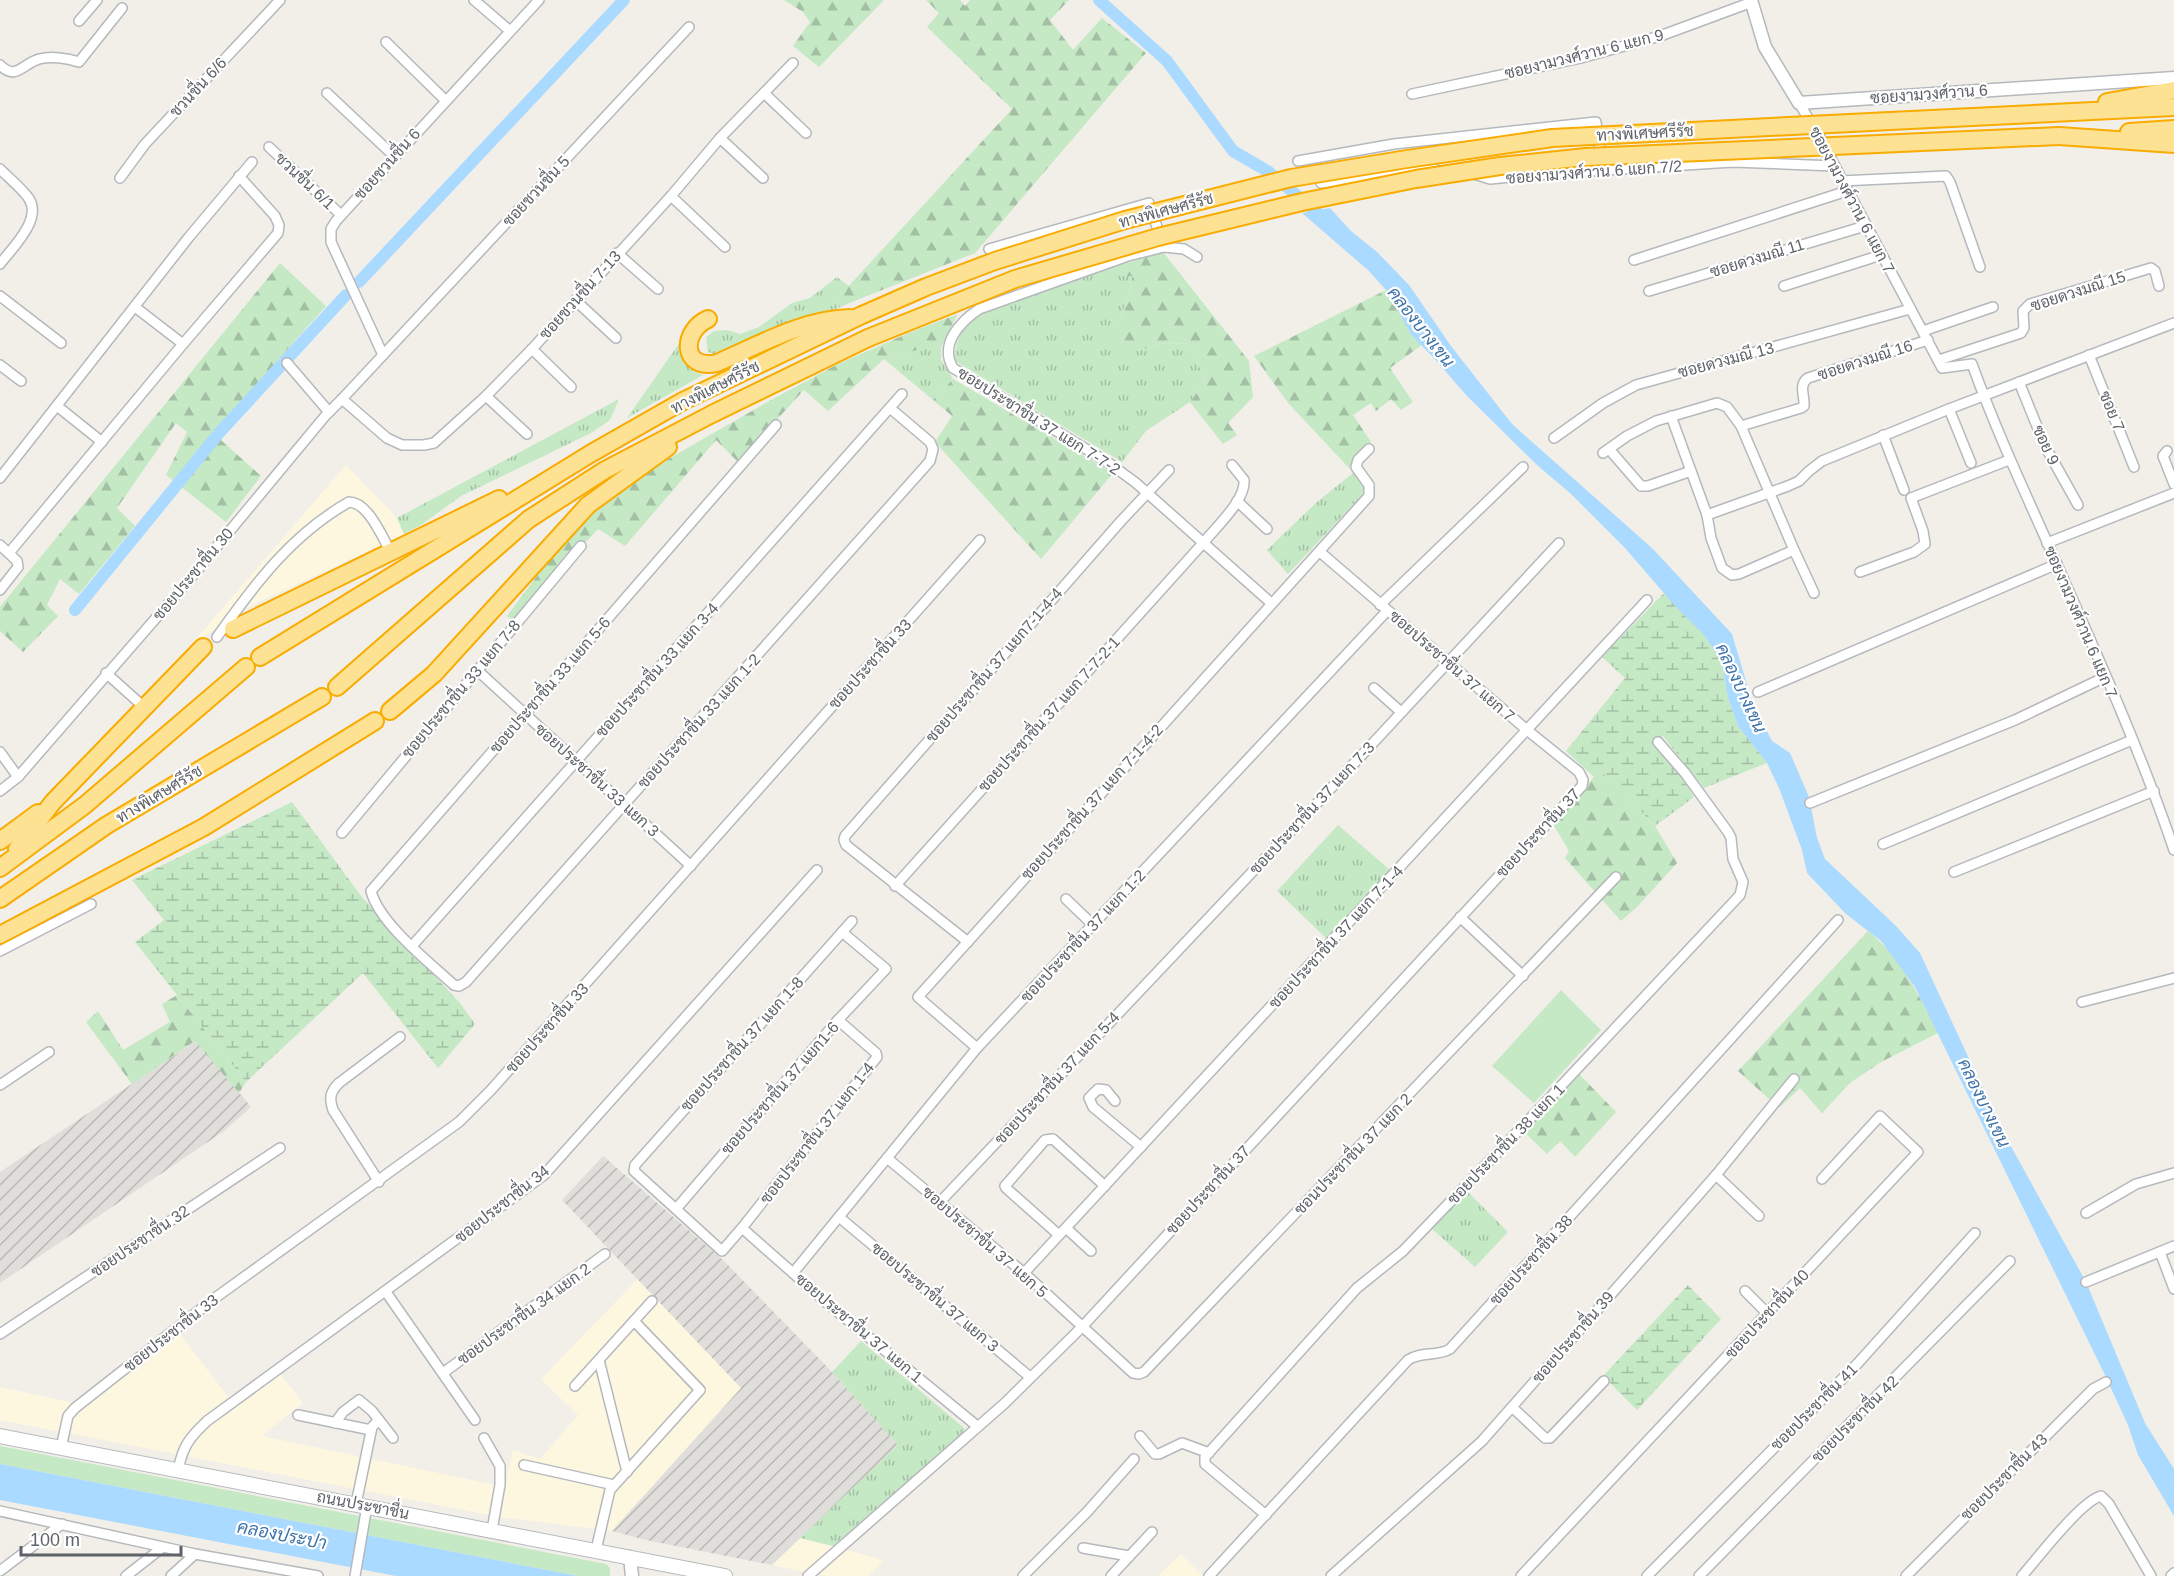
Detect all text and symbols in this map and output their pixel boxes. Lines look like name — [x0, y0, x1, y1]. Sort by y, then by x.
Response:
street label: ซอยงามวงศ์วาน 6 แยก 9 — [1502, 22, 1665, 82]
street label: ชวนชื่น 6/6 — [162, 50, 230, 120]
street label: ซอยงามวงศ์วาน 6 — [1869, 77, 1988, 107]
street label: ทางพิเศษศรีรัช — [1596, 119, 1694, 144]
street label: ซอยชวนชื่น 6 — [346, 121, 423, 203]
street label: ซอยงามวงศ์วาน 6 แยก 7 — [1806, 122, 1901, 276]
street label: ชวนชื่น 6/1 — [272, 145, 342, 213]
street label: ซอยชวนชื่น 5 — [495, 148, 573, 230]
street label: ซอยงามวงศ์วาน 6 แยก 7/2 — [1505, 153, 1683, 187]
street label: ทางพิเศษศรีรัช — [1116, 186, 1215, 231]
street label: ซอยดวงมณี 11 — [1707, 233, 1806, 280]
street label: ซอยชวนชื่น 7-13 — [531, 243, 624, 343]
street label: ซอยดวงมณี 15 — [2028, 265, 2128, 314]
water label: คลองบางเขน — [1383, 283, 1459, 372]
street label: ซอยดวงมณี 16 — [1815, 334, 1915, 383]
street label: ซอยดวงมณี 13 — [1675, 336, 1776, 381]
street label: ทางพิเศษศรีรัช — [666, 355, 762, 417]
street label: ซอยประชาชื่น 37 แยก 7-7-2 — [955, 359, 1127, 478]
street label: ซอย 7 — [2096, 388, 2128, 434]
street label: ซอย 9 — [2029, 422, 2063, 468]
street label: ซอยประชาชื่น 30 — [145, 521, 236, 623]
street label: ซอยงามวงศ์วาน 6 แยก 7 — [2041, 542, 2124, 701]
street label: ซอยประชาชื่น 37 แยก7-1-4-4 — [918, 581, 1066, 745]
street label: ซอยประชาชื่น 33 แยก 3-4 — [588, 595, 722, 740]
street label: ซอยประชาชื่น 37 แยก 7 — [1386, 603, 1522, 725]
street label: ซอยประชาชื่น 33 แยก 5-6 — [482, 610, 614, 756]
street label: ซอยประชาชื่น 33 — [821, 612, 915, 712]
street label: ซอยประชาชื่น 33 แยก 7-8 — [394, 613, 524, 761]
street label: ซอยประชาชื่น 37 แยก 7-7-2-1 — [970, 629, 1123, 795]
water label: คลองบางเขน — [1712, 640, 1771, 736]
street label: ซอยประชาชื่น 33 แยก 1-2 — [630, 646, 764, 791]
street label: ซอยประชาชื่น 33 แยก 3 — [532, 716, 666, 840]
street label: ซอยประชาชื่น 37 แยก 7-1-4-2 — [1013, 717, 1166, 883]
street label: ซอยประชาชื่น 37 แยก 7-3 — [1242, 734, 1378, 878]
street label: ทางพิเศษศรีรัช — [111, 759, 205, 826]
street label: ซอยประชาชื่น 37 — [1488, 781, 1583, 881]
street label: ซอยประชาชื่น 37 แยก 7-1-4 — [1261, 858, 1407, 1012]
street label: ซอยประชาชื่น 37 แยก 1-2 — [1013, 862, 1149, 1006]
street label: ซอยประชาชื่น 37 แยก 1-8 — [673, 969, 807, 1114]
street label: ซอยประชาชื่น 33 — [498, 976, 592, 1076]
street label: ซอยประชาชื่น 37 แยก 5-4 — [987, 1004, 1123, 1148]
street label: ซอยประชาชื่น 37 แยก1-6 — [713, 1014, 842, 1158]
street label: ซอยประชาชื่น 37 แยก 1-4 — [752, 1055, 877, 1207]
water label: คลองบางเขน — [1954, 1055, 2014, 1151]
street label: ซอยประชาชื่น 38 แยก 1 — [1440, 1076, 1568, 1208]
street label: ซอนประชาชื่น 37 แยก 2 — [1287, 1086, 1415, 1218]
street label: ซอยประชาชื่น 37 — [1158, 1138, 1253, 1238]
street label: ซอยประชาชื่น 34 — [448, 1157, 553, 1246]
street label: ซอยประชาชื่น 37 แยก 5 — [919, 1179, 1055, 1301]
street label: ซอยประชาชื่น 32 — [84, 1197, 192, 1280]
street label: ซอยประชาชื่น 38 — [1482, 1208, 1576, 1308]
street label: ซอยประชาชื่น 37 แยก 3 — [868, 1234, 1006, 1355]
street label: ซอยประชาชื่น 34 แยก 2 — [451, 1255, 594, 1368]
street label: ซอยประชาชื่น 40 — [1717, 1262, 1812, 1362]
street label: ซอยประชาชื่น 37 แยก 1 — [792, 1265, 930, 1386]
street label: ซอยประชาชื่น 39 — [1524, 1284, 1617, 1386]
street label: ซอยประชาชื่น 33 — [117, 1286, 222, 1375]
street label: ซอยประชาชื่น 41 — [1763, 1356, 1861, 1454]
street label: ซอยประชาชื่น 42 — [1804, 1368, 1902, 1466]
street label: ซอยประชาชื่น 43 — [1953, 1426, 2051, 1524]
street label: ถนนประชาชื่น — [315, 1482, 412, 1522]
water label: คลองประปา — [236, 1517, 329, 1554]
scale bar — [21, 1519, 182, 1557]
text: 100 m — [30, 1530, 80, 1550]

